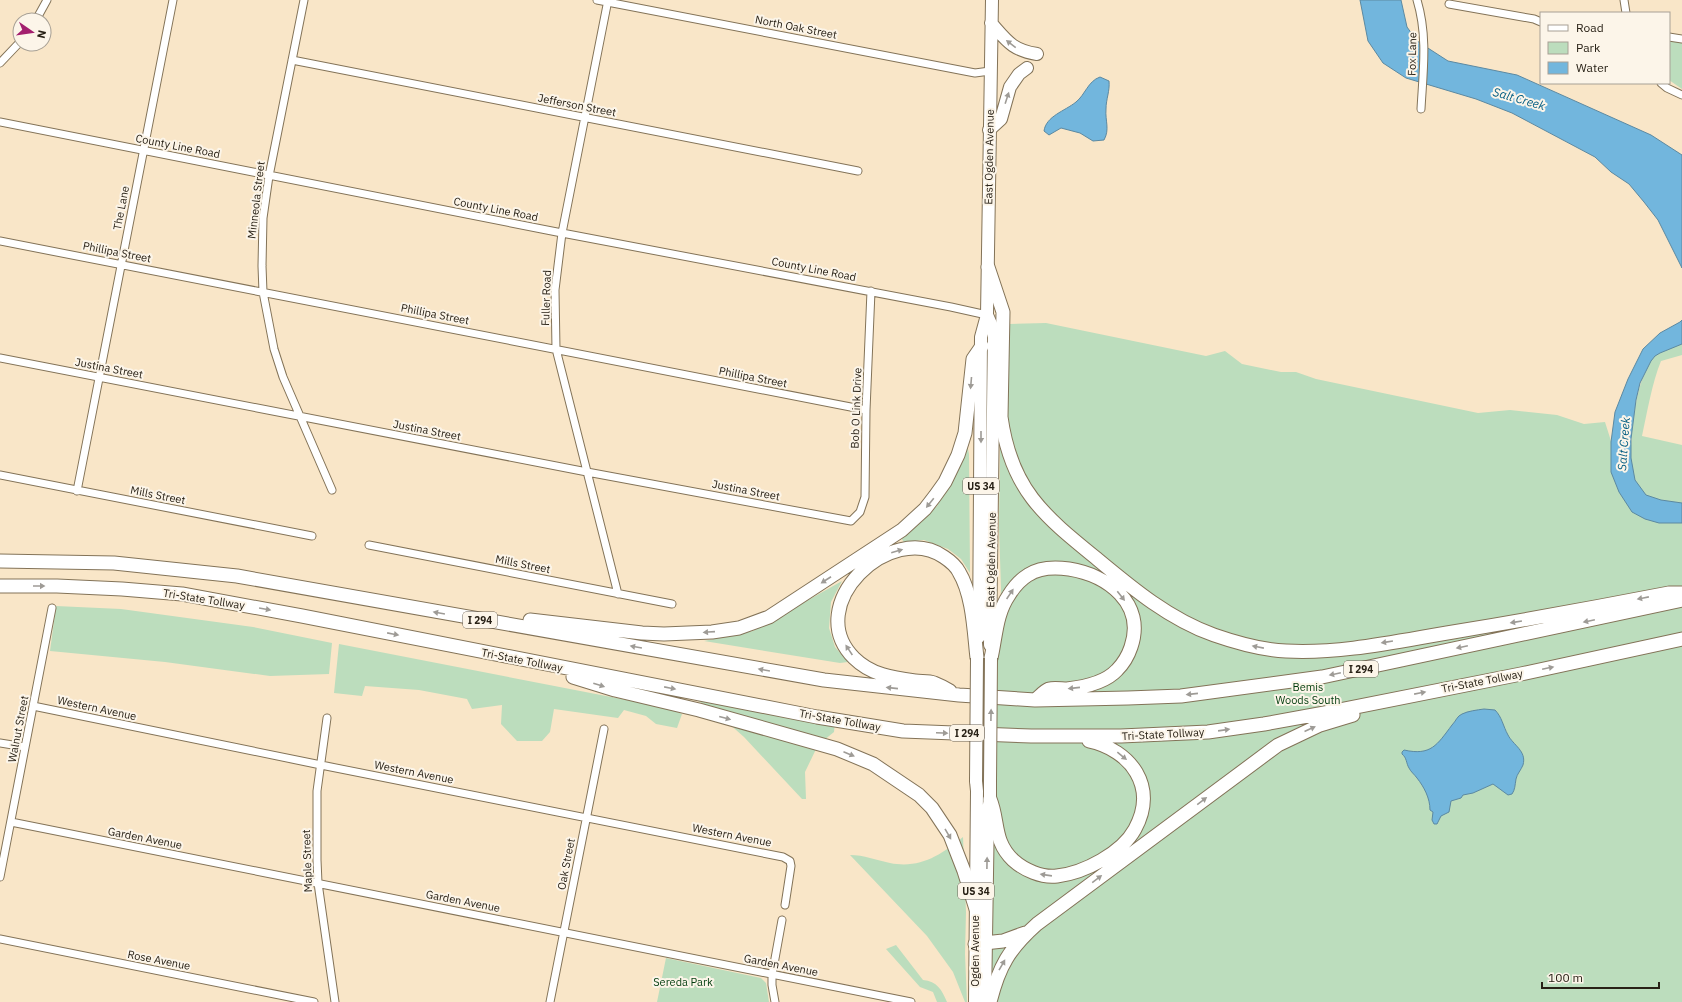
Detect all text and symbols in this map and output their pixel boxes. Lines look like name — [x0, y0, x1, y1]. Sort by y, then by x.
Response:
north arrow — [12, 12, 52, 52]
street label: North Oak Street — [754, 12, 838, 42]
legend — [1540, 12, 1670, 84]
text: Road — [1576, 20, 1604, 35]
text: N — [34, 29, 49, 40]
street label: Fox Lane — [1405, 32, 1419, 76]
one-way arrow — [1006, 40, 1017, 48]
text: Park — [1576, 40, 1601, 55]
text: Water — [1576, 60, 1609, 75]
water label: Salt Creek — [1491, 84, 1548, 113]
street label: Jefferson Street — [537, 91, 617, 119]
one-way arrow — [1004, 92, 1010, 104]
street label: East Ogden Avenue — [981, 109, 997, 205]
street label: County Line Road — [135, 131, 221, 161]
street label: Minneola Street — [244, 160, 268, 240]
street label: The Lane — [110, 185, 132, 231]
street label: County Line Road — [453, 194, 539, 224]
street label: Phillipa Street — [82, 239, 153, 266]
street label: County Line Road — [771, 254, 857, 284]
street label: Fuller Road — [538, 270, 554, 326]
street label: Phillipa Street — [400, 301, 471, 328]
street label: Justina Street — [74, 355, 144, 381]
street label: Phillipa Street — [718, 364, 789, 391]
street label: Bob O Link Drive — [848, 367, 864, 449]
one-way arrow — [968, 377, 974, 389]
water label: Salt Creek — [1614, 416, 1633, 471]
street label: Justina Street — [392, 417, 462, 443]
one-way arrow — [978, 431, 984, 444]
street label: Justina Street — [711, 477, 781, 503]
road number: US 34 — [963, 478, 999, 494]
street label: Mills Street — [129, 483, 187, 507]
one-way arrow — [925, 498, 934, 509]
street label: East Ogden Avenue — [983, 512, 999, 608]
one-way arrow — [892, 548, 904, 554]
street label: Mills Street — [494, 552, 552, 576]
one-way arrow — [820, 577, 832, 584]
one-way arrow — [33, 583, 46, 589]
street label: Tri-State Tollway — [162, 586, 246, 612]
one-way arrow — [1006, 589, 1013, 600]
one-way arrow — [1117, 590, 1126, 601]
one-way arrow — [1637, 595, 1650, 601]
one-way arrow — [259, 607, 271, 613]
one-way arrow — [433, 609, 445, 615]
road number: I 294 — [463, 612, 497, 628]
one-way arrow — [1583, 618, 1595, 624]
one-way arrow — [1510, 619, 1522, 625]
one-way arrow — [703, 629, 715, 636]
one-way arrow — [387, 632, 399, 638]
one-way arrow — [1381, 639, 1393, 645]
one-way arrow — [1252, 643, 1265, 649]
one-way arrow — [629, 644, 642, 650]
one-way arrow — [845, 644, 852, 656]
one-way arrow — [1456, 644, 1468, 650]
street label: Tri-State Tollway — [480, 645, 564, 675]
road number: I 294 — [1344, 661, 1378, 677]
one-way arrow — [1542, 665, 1554, 671]
street label: Tri-State Tollway — [1440, 666, 1524, 696]
one-way arrow — [758, 667, 770, 673]
one-way arrow — [1329, 672, 1341, 678]
park label: Bemis Woods South — [1275, 680, 1341, 707]
one-way arrow — [593, 682, 605, 688]
one-way arrow — [664, 685, 676, 691]
one-way arrow — [886, 685, 898, 691]
one-way arrow — [1068, 685, 1080, 691]
one-way arrow — [1414, 690, 1427, 696]
one-way arrow — [1186, 691, 1198, 698]
street label: Western Avenue — [56, 693, 138, 723]
street label: Walnut Street — [5, 694, 31, 764]
street label: Tri-State Tollway — [798, 706, 882, 734]
one-way arrow — [988, 708, 994, 721]
one-way arrow — [718, 715, 731, 721]
road number: I 294 — [950, 725, 984, 741]
street label: Tri-State Tollway — [1121, 725, 1205, 743]
one-way arrow — [1304, 726, 1316, 732]
one-way arrow — [1218, 727, 1230, 733]
one-way arrow — [936, 729, 948, 736]
one-way arrow — [844, 751, 855, 757]
one-way arrow — [1117, 751, 1128, 760]
street label: Western Avenue — [373, 757, 455, 787]
one-way arrow — [1196, 797, 1207, 805]
street label: Western Avenue — [691, 820, 773, 850]
street label: Garden Avenue — [107, 824, 183, 852]
one-way arrow — [945, 828, 952, 840]
street label: Maple Street — [299, 829, 315, 893]
street label: Oak Street — [554, 837, 578, 891]
one-way arrow — [983, 857, 990, 869]
one-way arrow — [1040, 872, 1052, 878]
one-way arrow — [1092, 874, 1103, 883]
road number: US 34 — [958, 883, 994, 899]
street label: Garden Avenue — [425, 887, 501, 915]
street label: Ogden Avenue — [968, 915, 982, 987]
street label: Rose Avenue — [126, 947, 192, 973]
street label: Garden Avenue — [743, 951, 819, 979]
one-way arrow — [999, 959, 1005, 971]
scale bar — [1542, 964, 1659, 990]
text: 100 m — [1548, 970, 1583, 985]
park label: Sereda Park — [653, 975, 713, 989]

